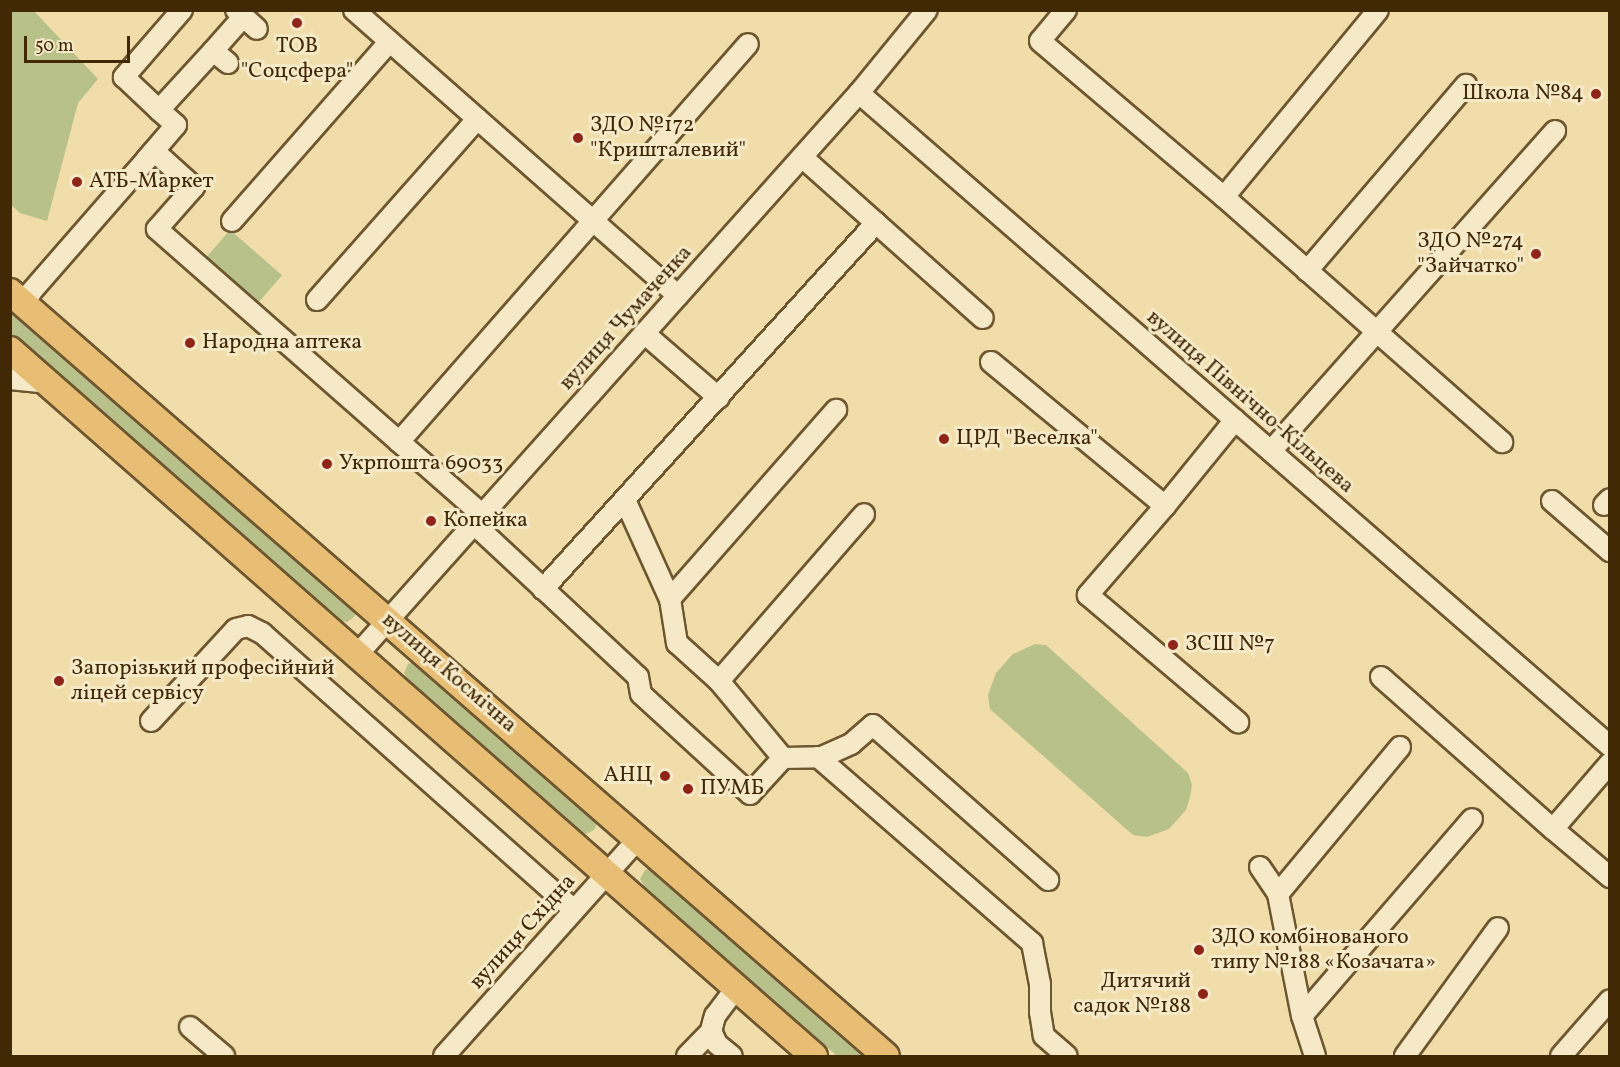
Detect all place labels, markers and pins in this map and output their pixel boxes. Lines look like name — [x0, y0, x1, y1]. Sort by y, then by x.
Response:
marker: ТОВ "Соцсфера" — [290, 16, 304, 30]
place label: ТОВ "Соцсфера" — [241, 33, 353, 84]
place label: Школа №84 — [1462, 81, 1584, 107]
marker: Школа №84 — [1589, 87, 1603, 101]
place label: ЗДО №172 "Кришталевий" — [590, 112, 746, 164]
marker: ЗДО №172 "Кришталевий" — [571, 131, 585, 145]
place label: АТБ-Маркет — [89, 169, 214, 195]
marker: АТБ-Маркет — [70, 175, 84, 189]
place label: ЗДО №274 "Зайчатко" — [1417, 228, 1524, 280]
marker: ЗДО №274 "Зайчатко" — [1529, 247, 1543, 261]
place label: Народна аптека — [202, 330, 362, 356]
marker: Народна аптека — [183, 336, 197, 350]
place label: ЦРД "Веселка" — [956, 426, 1098, 452]
marker: ЦРД "Веселка" — [937, 432, 951, 446]
place label: Укрпошта 69033 — [339, 451, 503, 477]
marker: Укрпошта 69033 — [320, 457, 334, 471]
place label: Копейка — [443, 508, 528, 534]
marker: Копейка — [424, 514, 438, 528]
place label: ЗСШ №7 — [1185, 632, 1275, 658]
marker: ЗСШ №7 — [1166, 638, 1180, 652]
place label: Запорізький професійний ліцей сервісу — [71, 655, 334, 706]
marker: Запорізький професійний ліцей сервісу — [52, 674, 66, 688]
place label: АНЦ — [604, 763, 653, 789]
marker: АНЦ — [658, 769, 672, 783]
place label: ПУМБ — [700, 776, 764, 802]
marker: ПУМБ — [681, 782, 695, 796]
place label: ЗДО комбінованого типу №188 «Козачата» — [1211, 924, 1437, 975]
marker: ЗДО комбінованого типу №188 «Козачата» — [1192, 943, 1206, 957]
place label: Дитячий садок №188 — [1073, 968, 1191, 1020]
marker: Дитячий садок №188 — [1196, 987, 1210, 1001]

